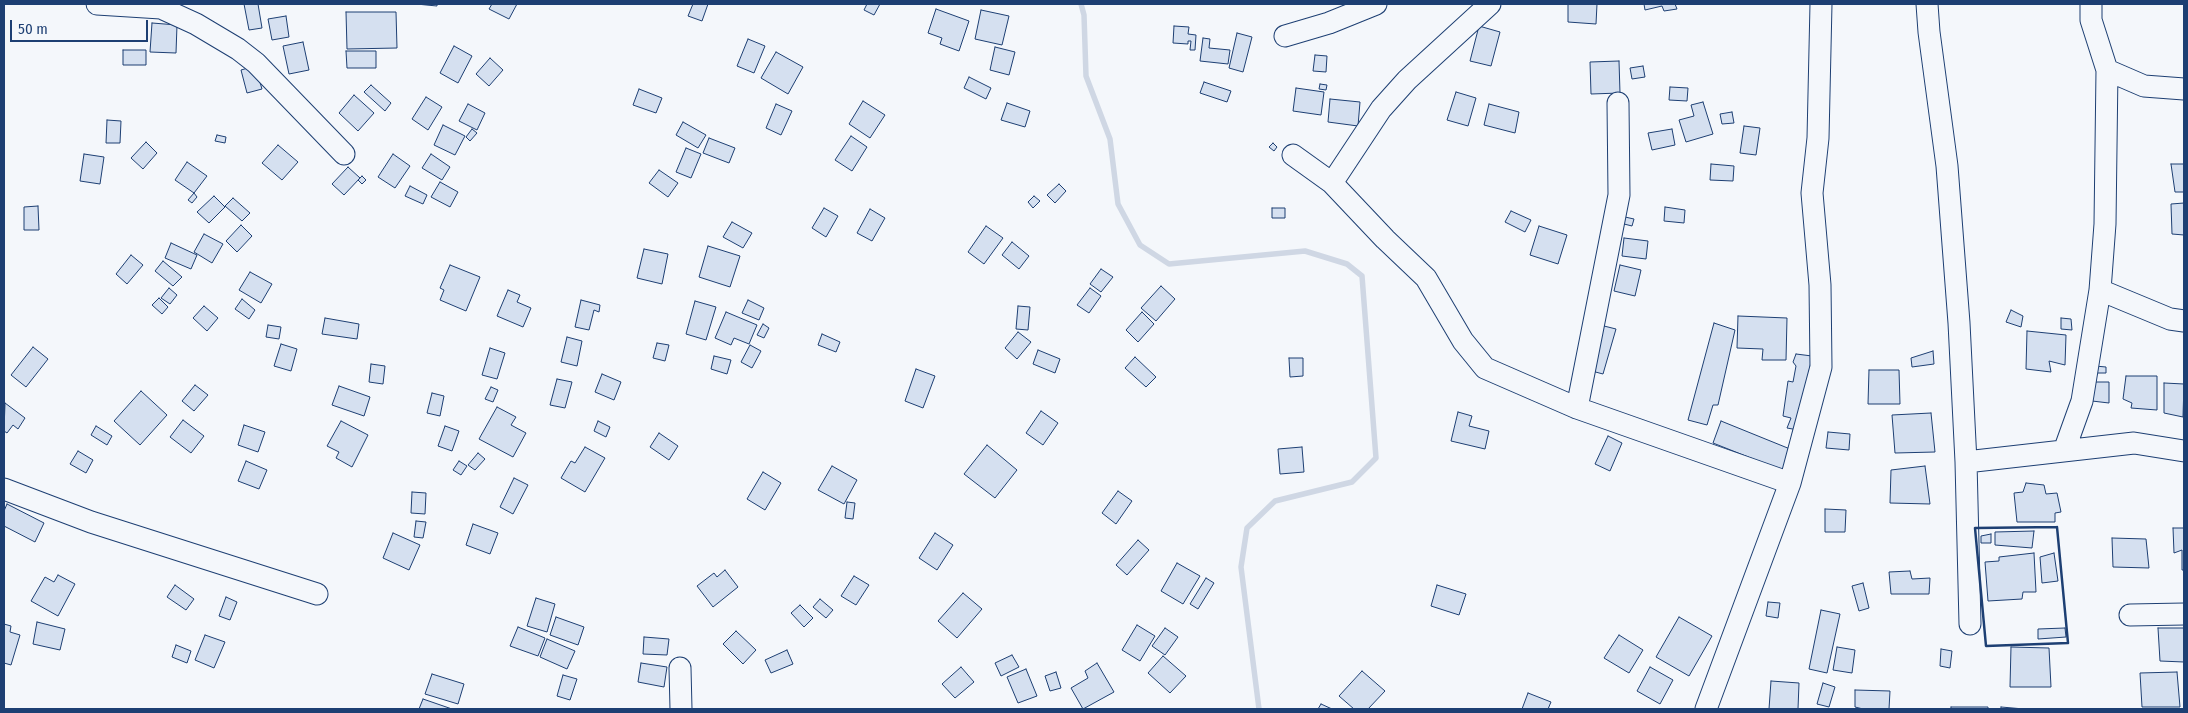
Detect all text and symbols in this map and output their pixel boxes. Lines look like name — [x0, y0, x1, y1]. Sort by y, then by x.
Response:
scale bar — [12, 10, 150, 42]
text: 50 m — [18, 20, 48, 38]

